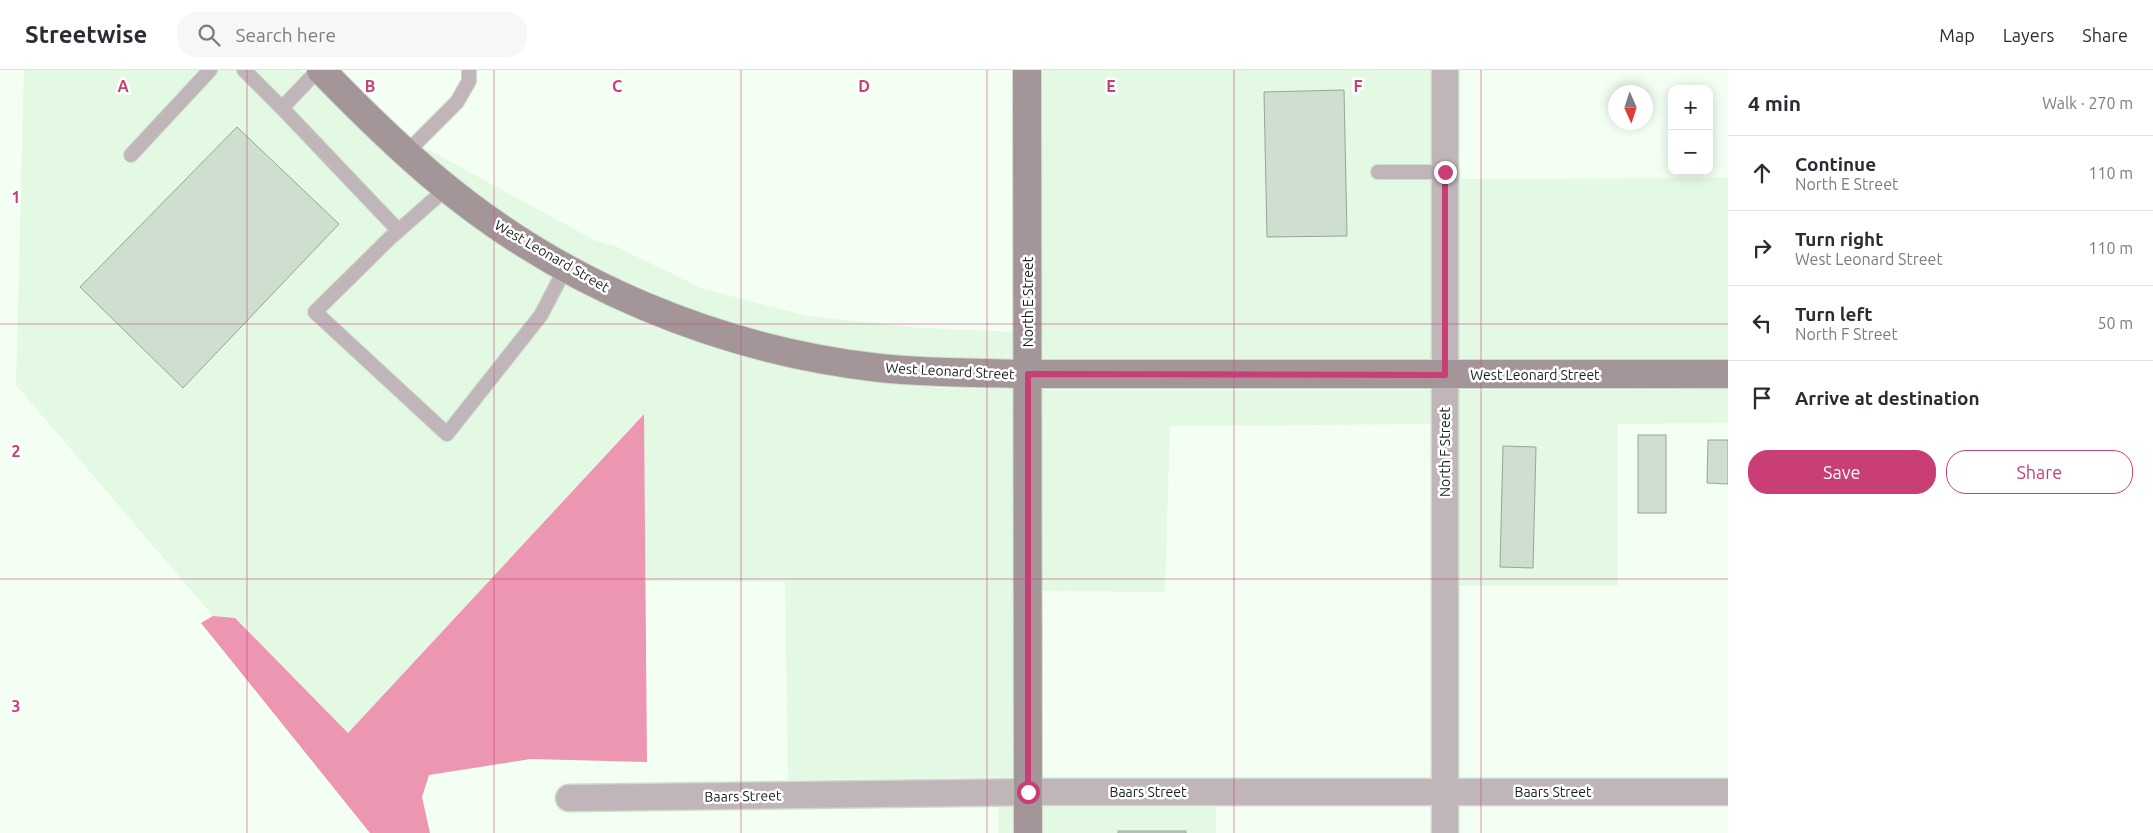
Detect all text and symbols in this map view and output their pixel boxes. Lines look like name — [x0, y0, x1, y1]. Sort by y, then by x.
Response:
search box — [177, 12, 527, 57]
text: Streetwise — [25, 21, 147, 48]
icon: search — [195, 21, 223, 49]
text: Search here — [235, 24, 336, 46]
text: Map — [1939, 25, 1975, 45]
text: Layers — [2003, 25, 2054, 45]
text: Share — [2082, 25, 2128, 45]
text: A — [117, 77, 129, 95]
text: B — [365, 77, 375, 95]
text: C — [612, 77, 622, 95]
text: D — [858, 77, 870, 95]
text: E — [1106, 77, 1116, 95]
text: F — [1354, 77, 1363, 95]
north arrow — [1608, 85, 1653, 130]
map controls — [1668, 85, 1713, 175]
button: + — [1668, 85, 1713, 130]
text: 4 min — [1748, 91, 1801, 115]
text: Walk · 270 m — [2042, 94, 2133, 112]
button: − — [1668, 130, 1713, 175]
text: Continue — [1795, 153, 1876, 175]
icon: ahead — [1748, 159, 1776, 187]
route end — [1434, 161, 1457, 184]
text: 110 m — [2088, 164, 2133, 182]
text: North E Street — [1795, 175, 1898, 193]
text: 1 — [11, 188, 21, 206]
street label: West Leonard Street — [492, 217, 612, 295]
text: Turn right — [1795, 228, 1883, 250]
icon: right — [1748, 234, 1776, 262]
text: 110 m — [2088, 239, 2133, 257]
text: West Leonard Street — [1795, 250, 1943, 268]
street label: North E Street — [1020, 256, 1036, 347]
text: Turn left — [1795, 303, 1873, 325]
icon: left — [1748, 309, 1776, 337]
text: 50 m — [2097, 314, 2133, 332]
text: North F Street — [1795, 325, 1898, 343]
street label: West Leonard Street — [885, 360, 1015, 382]
street label: West Leonard Street — [1470, 367, 1600, 383]
icon: arrive — [1748, 384, 1776, 412]
text: Arrive at destination — [1795, 387, 1980, 409]
street label: North F Street — [1437, 407, 1453, 497]
text: 2 — [11, 442, 21, 460]
button: Save — [1748, 450, 1936, 494]
button: Share — [1946, 450, 2133, 494]
text: 3 — [11, 697, 21, 715]
route start — [1017, 781, 1040, 804]
street label: Baars Street — [1110, 784, 1187, 800]
street label: Baars Street — [1515, 784, 1592, 800]
street label: Baars Street — [704, 787, 782, 805]

